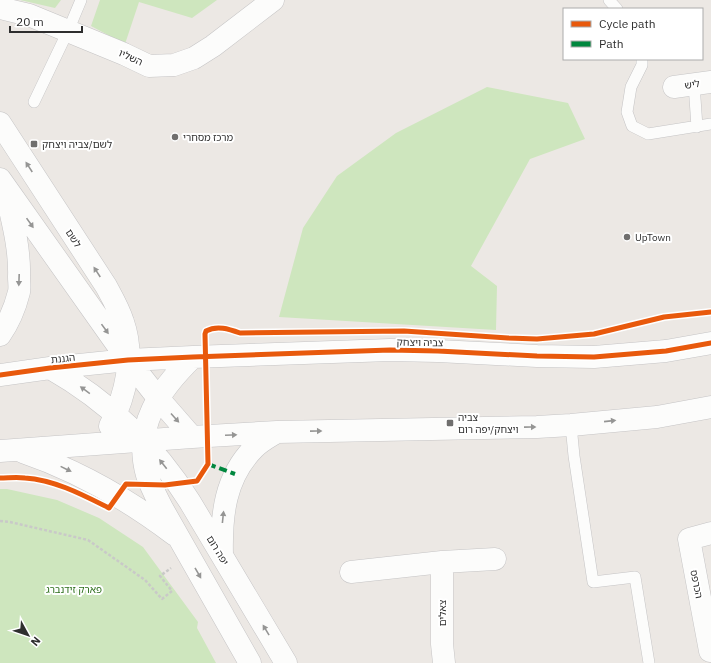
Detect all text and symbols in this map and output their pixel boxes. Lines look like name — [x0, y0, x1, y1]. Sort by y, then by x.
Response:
scale bar — [10, 8, 82, 34]
legend — [563, 8, 703, 60]
text: 20 m — [16, 14, 44, 29]
text: Cycle path — [599, 16, 656, 31]
text: Path — [599, 36, 624, 51]
street label: השליו — [117, 46, 145, 68]
street label: ליש — [683, 77, 701, 92]
place label: מרכז מסחרי — [183, 131, 233, 144]
marker: מרכז מסחרי — [170, 132, 180, 142]
place label: לשם/צביה ויצחק — [42, 138, 112, 151]
marker: לשם/צביה ויצחק — [29, 139, 39, 149]
one-way arrow — [25, 161, 32, 173]
one-way arrow — [26, 218, 34, 228]
street label: לשם — [63, 227, 84, 250]
place label: UpTown — [635, 231, 671, 244]
marker: UpTown — [622, 232, 632, 242]
one-way arrow — [93, 267, 101, 278]
one-way arrow — [16, 274, 22, 287]
one-way arrow — [101, 324, 109, 334]
street label: צביה ויצחק — [396, 336, 444, 349]
street label: הגננת — [50, 351, 76, 366]
one-way arrow — [80, 386, 91, 394]
place label: צביה ויצחק/יפה רום — [458, 411, 519, 436]
one-way arrow — [170, 413, 179, 423]
marker: צביה ויצחק/יפה רום — [445, 418, 455, 428]
one-way arrow — [604, 418, 616, 425]
one-way arrow — [524, 424, 537, 430]
one-way arrow — [310, 428, 323, 434]
one-way arrow — [225, 431, 237, 438]
one-way arrow — [159, 459, 168, 470]
one-way arrow — [60, 466, 71, 472]
one-way arrow — [220, 511, 226, 523]
street label: יפה רום — [204, 533, 231, 568]
one-way arrow — [195, 567, 202, 579]
street label: הכרפס — [687, 569, 706, 600]
park label: פארק זידנברג — [46, 583, 102, 596]
street label: צאלים — [436, 599, 449, 626]
north arrow — [8, 615, 48, 655]
one-way arrow — [262, 624, 269, 636]
text: N — [28, 634, 44, 649]

